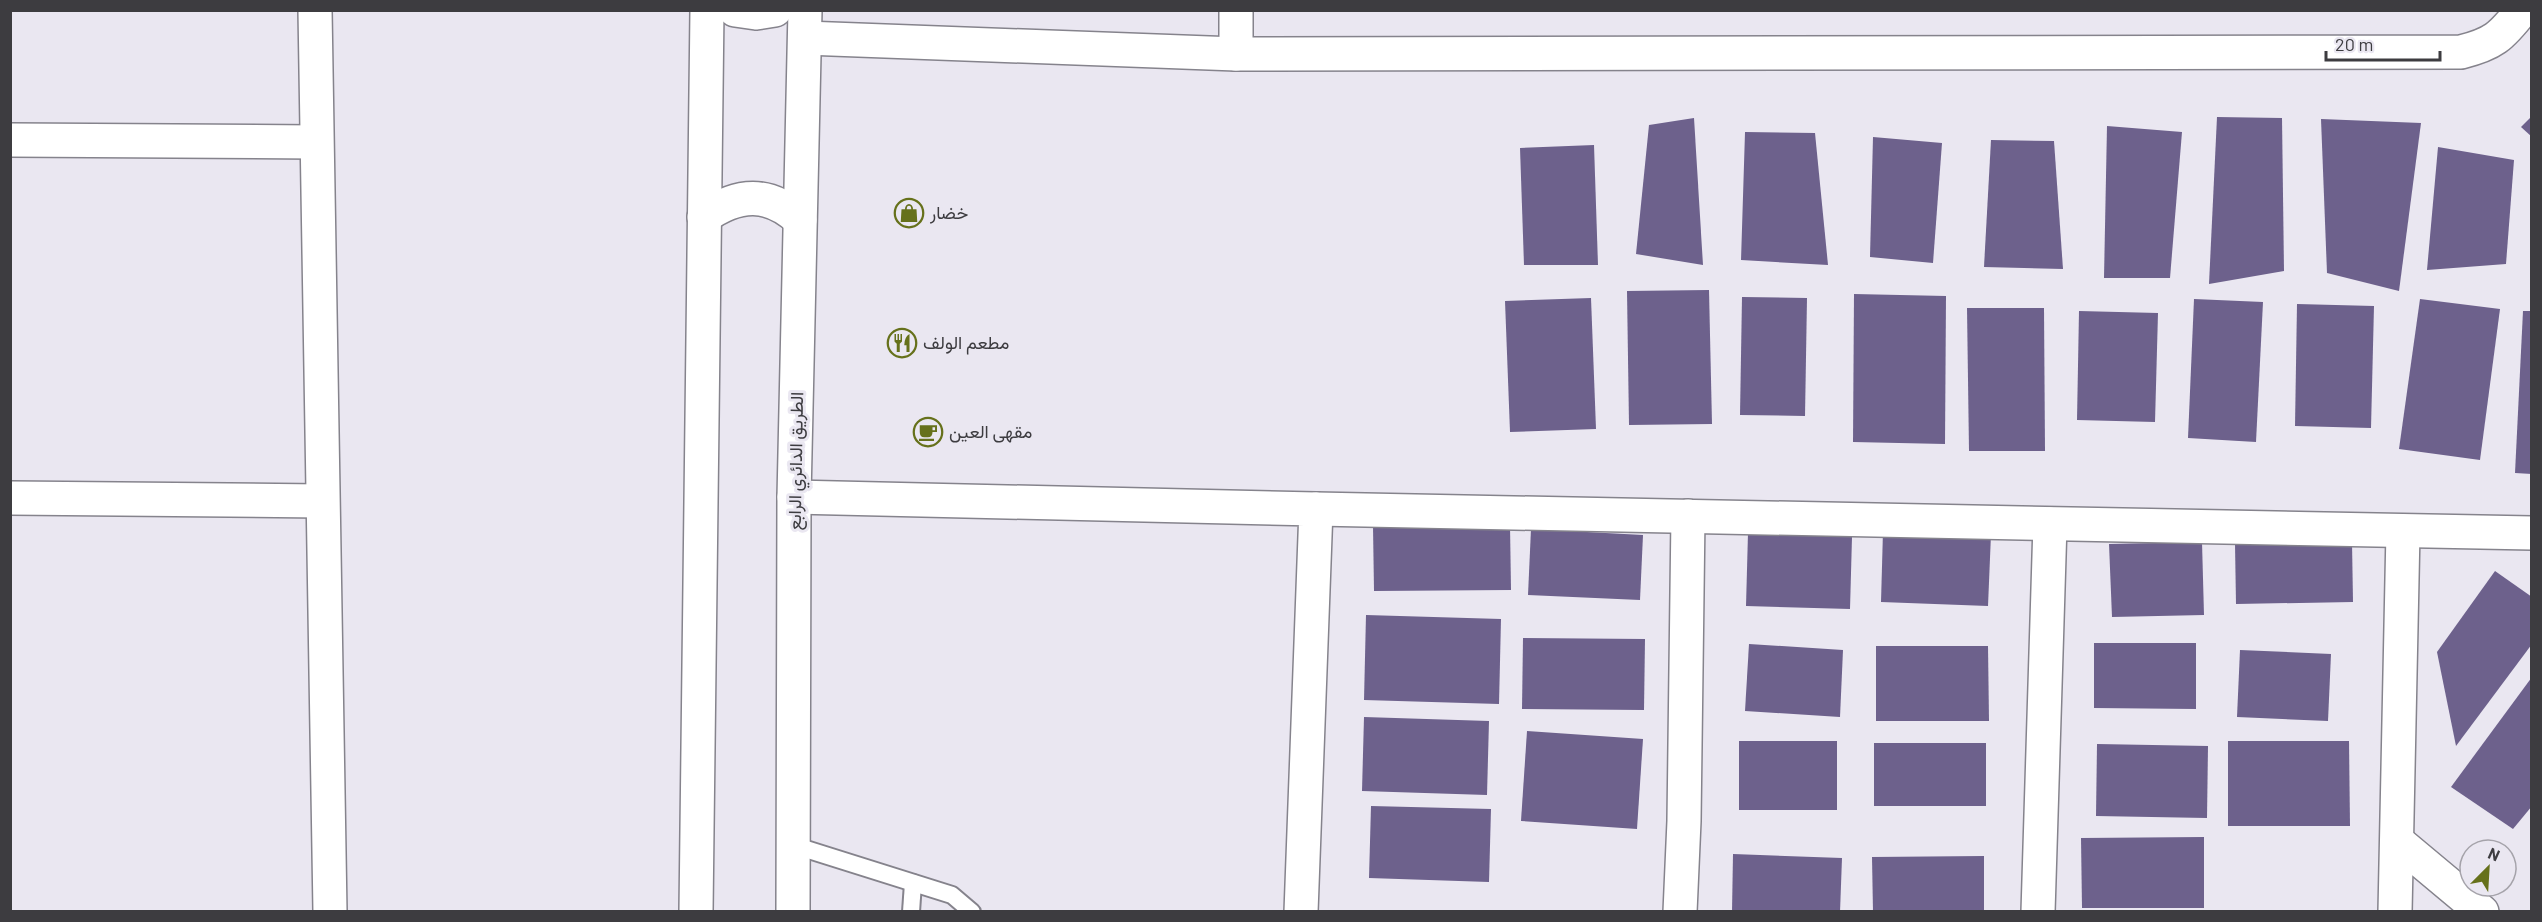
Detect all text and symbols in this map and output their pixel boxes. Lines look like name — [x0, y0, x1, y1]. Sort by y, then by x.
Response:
scale bar — [2326, 24, 2440, 62]
text: 20 m — [2335, 33, 2373, 55]
shop icon: خضار — [893, 197, 925, 229]
place label: خضار — [929, 201, 968, 224]
restaurant icon: مطعم الولف — [886, 327, 918, 359]
place label: مطعم الولف — [923, 331, 1009, 355]
street label: الطريق الدائري الرابع — [783, 391, 812, 531]
cafe icon: مقهى العين — [912, 416, 944, 448]
place label: مقهى العين — [949, 420, 1032, 443]
north arrow — [2458, 838, 2518, 898]
text: N — [2486, 843, 2503, 865]

